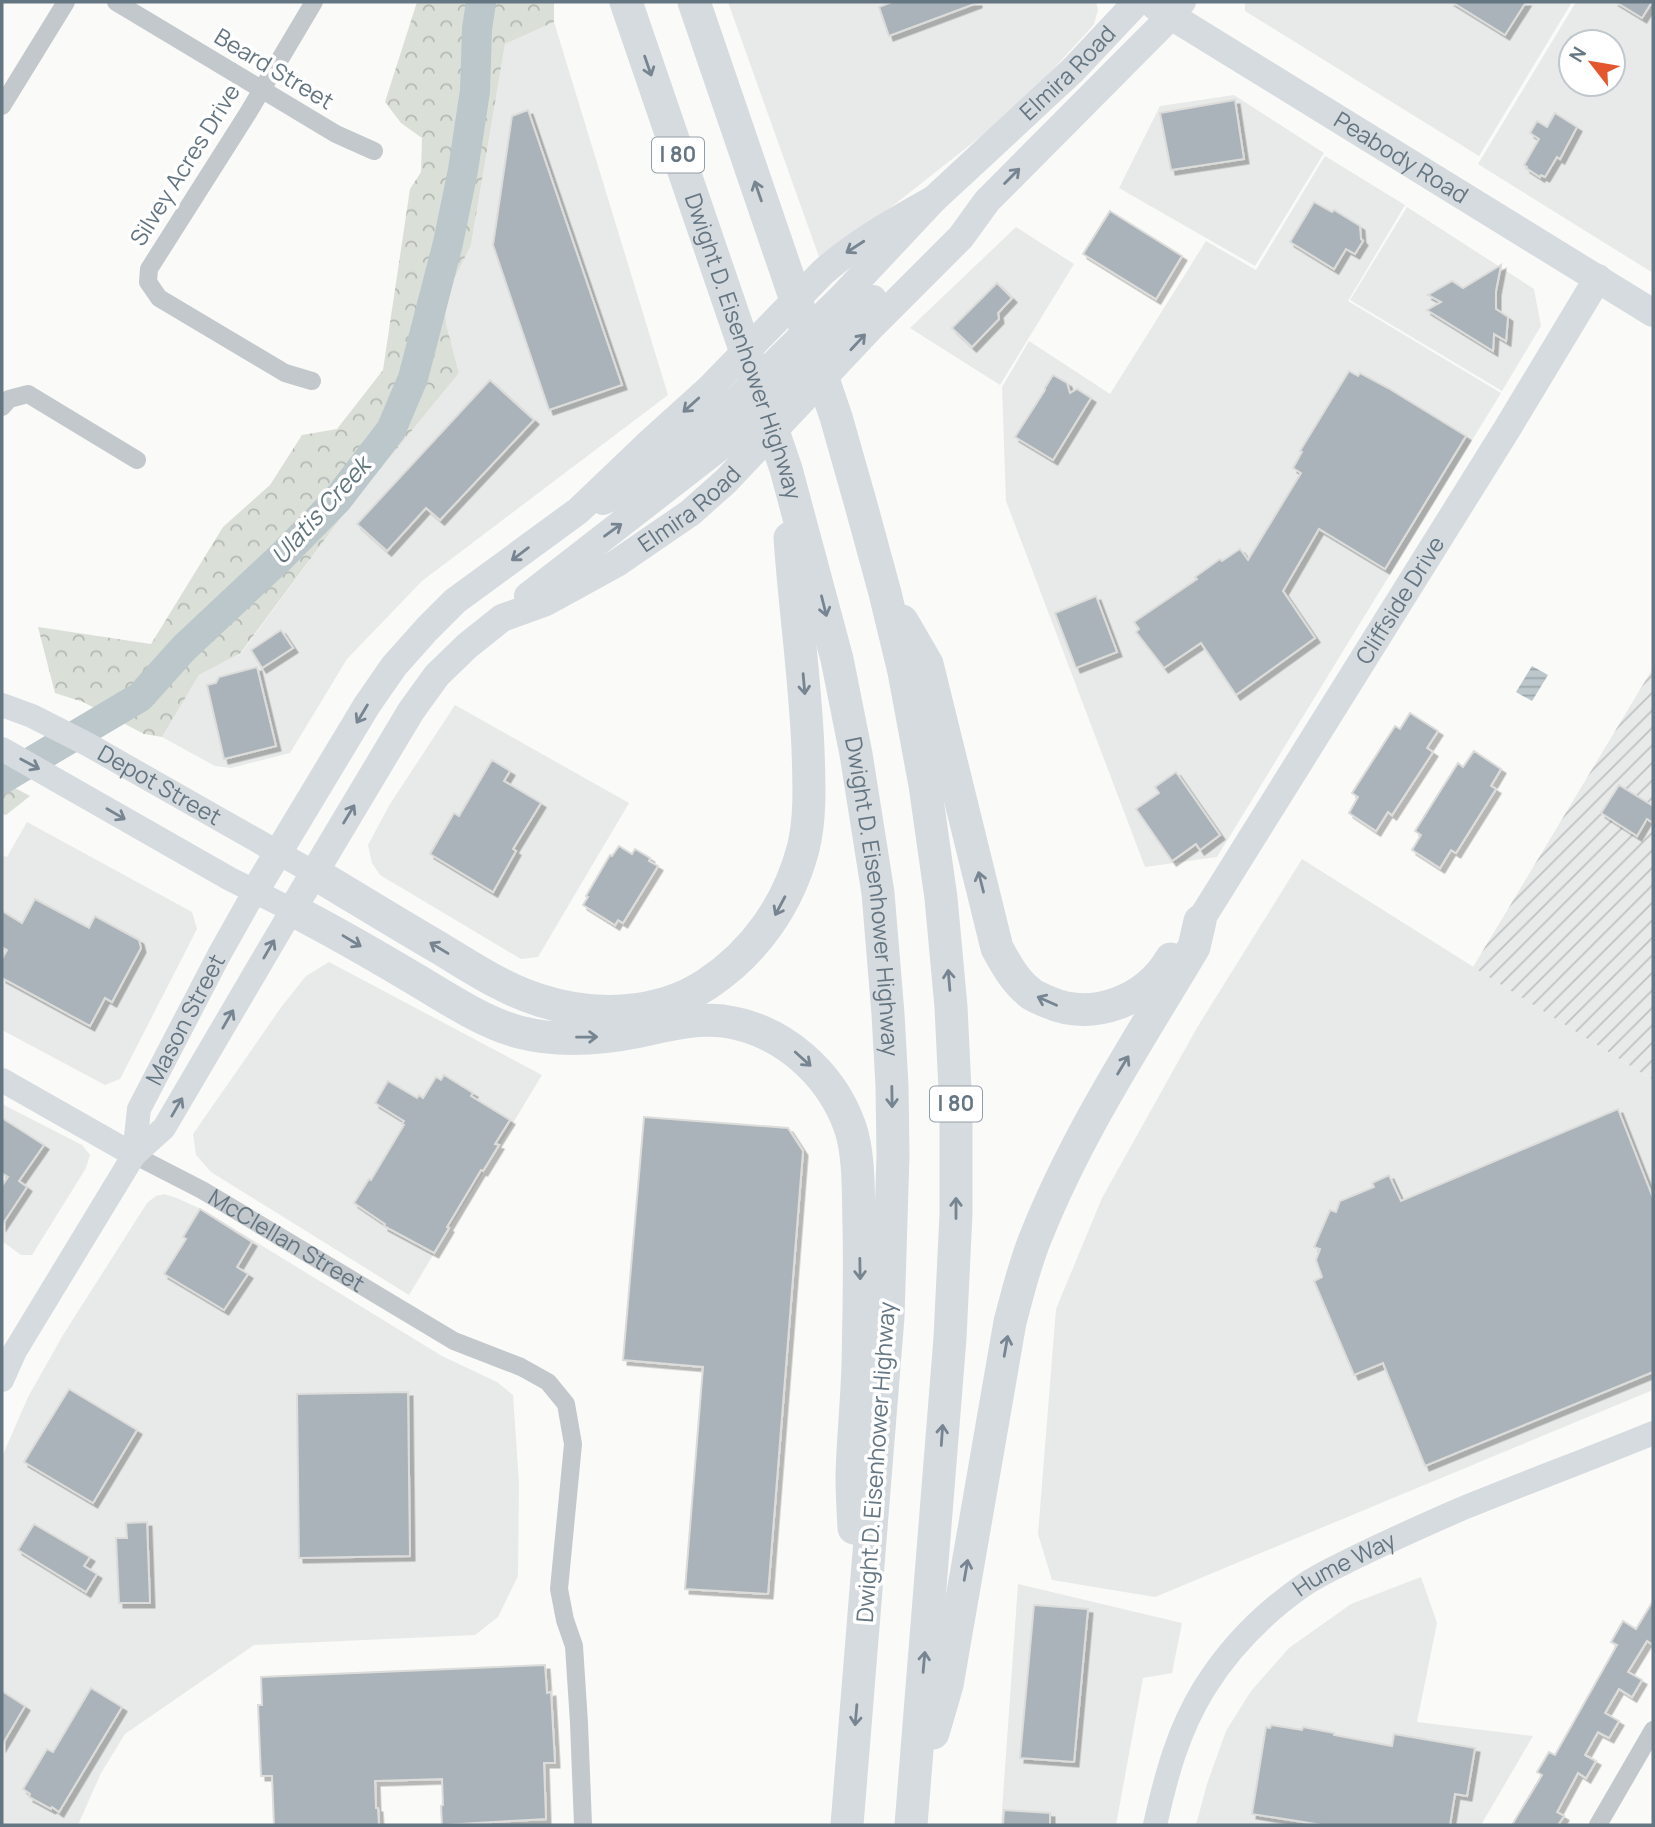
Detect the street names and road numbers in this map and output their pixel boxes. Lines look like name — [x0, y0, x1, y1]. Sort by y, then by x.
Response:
street label: Elmira Road — [1012, 18, 1122, 127]
street label: Beard Street — [209, 20, 340, 116]
street label: Silvey Acres Drive — [121, 77, 247, 252]
street label: Peabody Road — [1328, 103, 1475, 210]
road number: I 80 — [652, 138, 704, 172]
street label: Dwight D. Eisenhower Highway — [678, 189, 811, 503]
street label: Elmira Road — [631, 458, 747, 559]
street label: Cliffside Drive — [1347, 530, 1451, 670]
street label: Dwight D. Eisenhower Highway — [838, 734, 907, 1057]
street label: Depot Street — [92, 736, 227, 832]
street label: Mason Street — [137, 948, 232, 1090]
road number: I 80 — [930, 1086, 982, 1122]
street label: McClellan Street — [203, 1181, 371, 1299]
street label: Dwight D. Eisenhower Highway — [848, 1300, 902, 1623]
street label: Hume Way — [1286, 1523, 1400, 1603]

